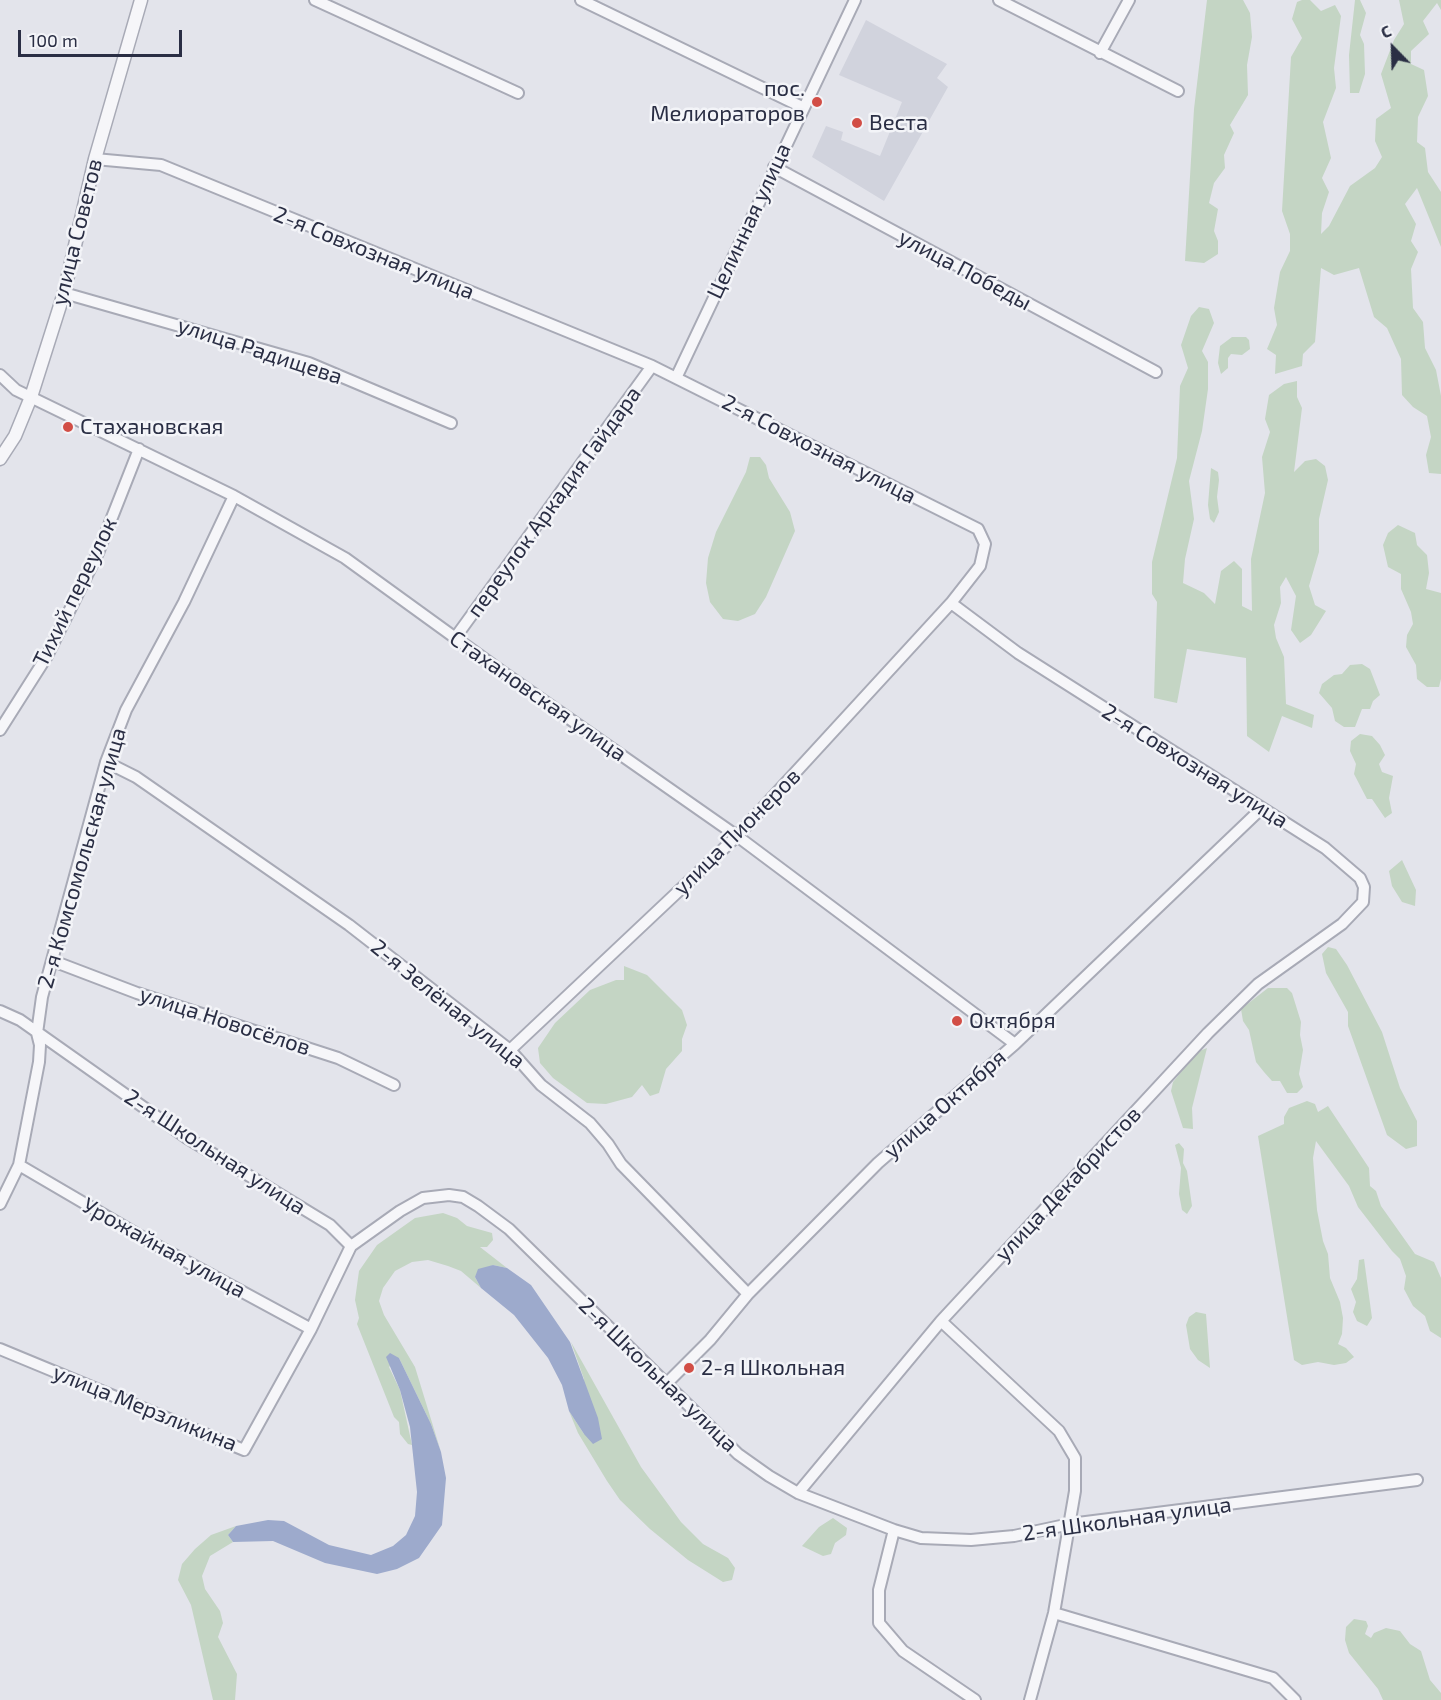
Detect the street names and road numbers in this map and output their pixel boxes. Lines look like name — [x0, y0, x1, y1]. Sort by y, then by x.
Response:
street label: Целинная улица — [701, 139, 797, 303]
street label: улица Советов — [46, 156, 108, 308]
street label: 2-я Совхозная улица — [270, 201, 478, 305]
street label: улица Победы — [894, 224, 1036, 316]
street label: улица Радищева — [174, 312, 346, 390]
street label: переулок Аркадия Гайдара — [461, 381, 647, 623]
street label: 2-я Совхозная улица — [718, 389, 920, 509]
street label: Тихий переулок — [27, 513, 123, 671]
street label: Стахановская улица — [444, 625, 632, 767]
street label: 2-я Совхозная улица — [1097, 698, 1293, 834]
street label: 2-я Комсомольская улица — [32, 725, 132, 991]
street label: улица Пионеров — [668, 763, 806, 901]
street label: 2-я Зелёная улица — [366, 934, 530, 1074]
street label: улица Новосёлов — [136, 981, 314, 1061]
street label: улица Октября — [879, 1044, 1011, 1164]
street label: 2-я Школьная улица — [120, 1084, 310, 1220]
street label: улица Декабристов — [989, 1101, 1147, 1267]
street label: Урожайная улица — [78, 1192, 250, 1304]
street label: 2-я Школьная улица — [573, 1292, 743, 1458]
street label: улица Мерзликина — [49, 1359, 241, 1457]
street label: 2-я Школьная улица — [1021, 1491, 1233, 1547]

